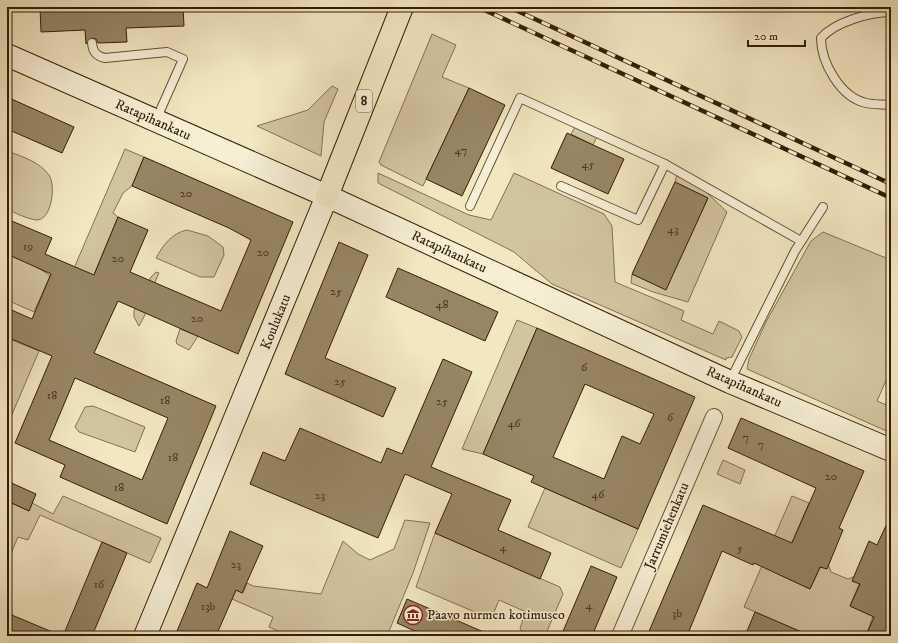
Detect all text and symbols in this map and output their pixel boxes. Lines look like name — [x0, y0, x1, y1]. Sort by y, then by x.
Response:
scale bar — [748, 22, 805, 48]
text: 20 m — [754, 29, 778, 44]
road number: 8 — [356, 90, 372, 112]
street label: Ratapihankatu — [112, 95, 194, 145]
house number: 47 — [455, 143, 467, 158]
house number: 45 — [582, 157, 594, 172]
house number: 20 — [180, 186, 192, 201]
house number: 43 — [667, 222, 679, 237]
street label: Ratapihankatu — [408, 227, 490, 277]
house number: 19 — [23, 239, 33, 254]
house number: 20 — [257, 245, 269, 260]
house number: 20 — [112, 251, 124, 266]
house number: 25 — [330, 284, 342, 299]
street label: Koulukatu — [257, 291, 295, 352]
house number: 48 — [436, 297, 448, 312]
house number: 20 — [191, 311, 203, 326]
house number: 6 — [581, 360, 588, 375]
street label: Ratapihankatu — [703, 362, 785, 412]
house number: 25 — [334, 374, 346, 389]
house number: 18 — [47, 388, 57, 403]
house number: 18 — [160, 393, 170, 408]
house number: 25 — [436, 394, 448, 409]
house number: 6 — [667, 410, 674, 425]
house number: 46 — [507, 416, 521, 431]
house number: 7 — [743, 430, 749, 445]
house number: 7 — [758, 437, 764, 452]
house number: 18 — [168, 450, 178, 465]
house number: 20 — [825, 469, 837, 484]
house number: 18 — [114, 480, 124, 495]
street label: Jarrumiehenkatu — [640, 480, 694, 574]
house number: 46 — [591, 487, 605, 502]
house number: 23 — [315, 488, 325, 503]
house number: 4 — [500, 540, 508, 555]
house number: 5 — [737, 541, 743, 556]
house number: 23 — [231, 557, 241, 572]
house number: 16 — [94, 577, 105, 592]
house number: 4 — [586, 598, 594, 613]
house number: 13b — [201, 599, 216, 614]
museum icon: Paavo nurmen kotimuseo — [402, 604, 424, 626]
place label: Paavo nurmen kotimuseo — [427, 606, 565, 624]
house number: 3b — [672, 606, 682, 621]

